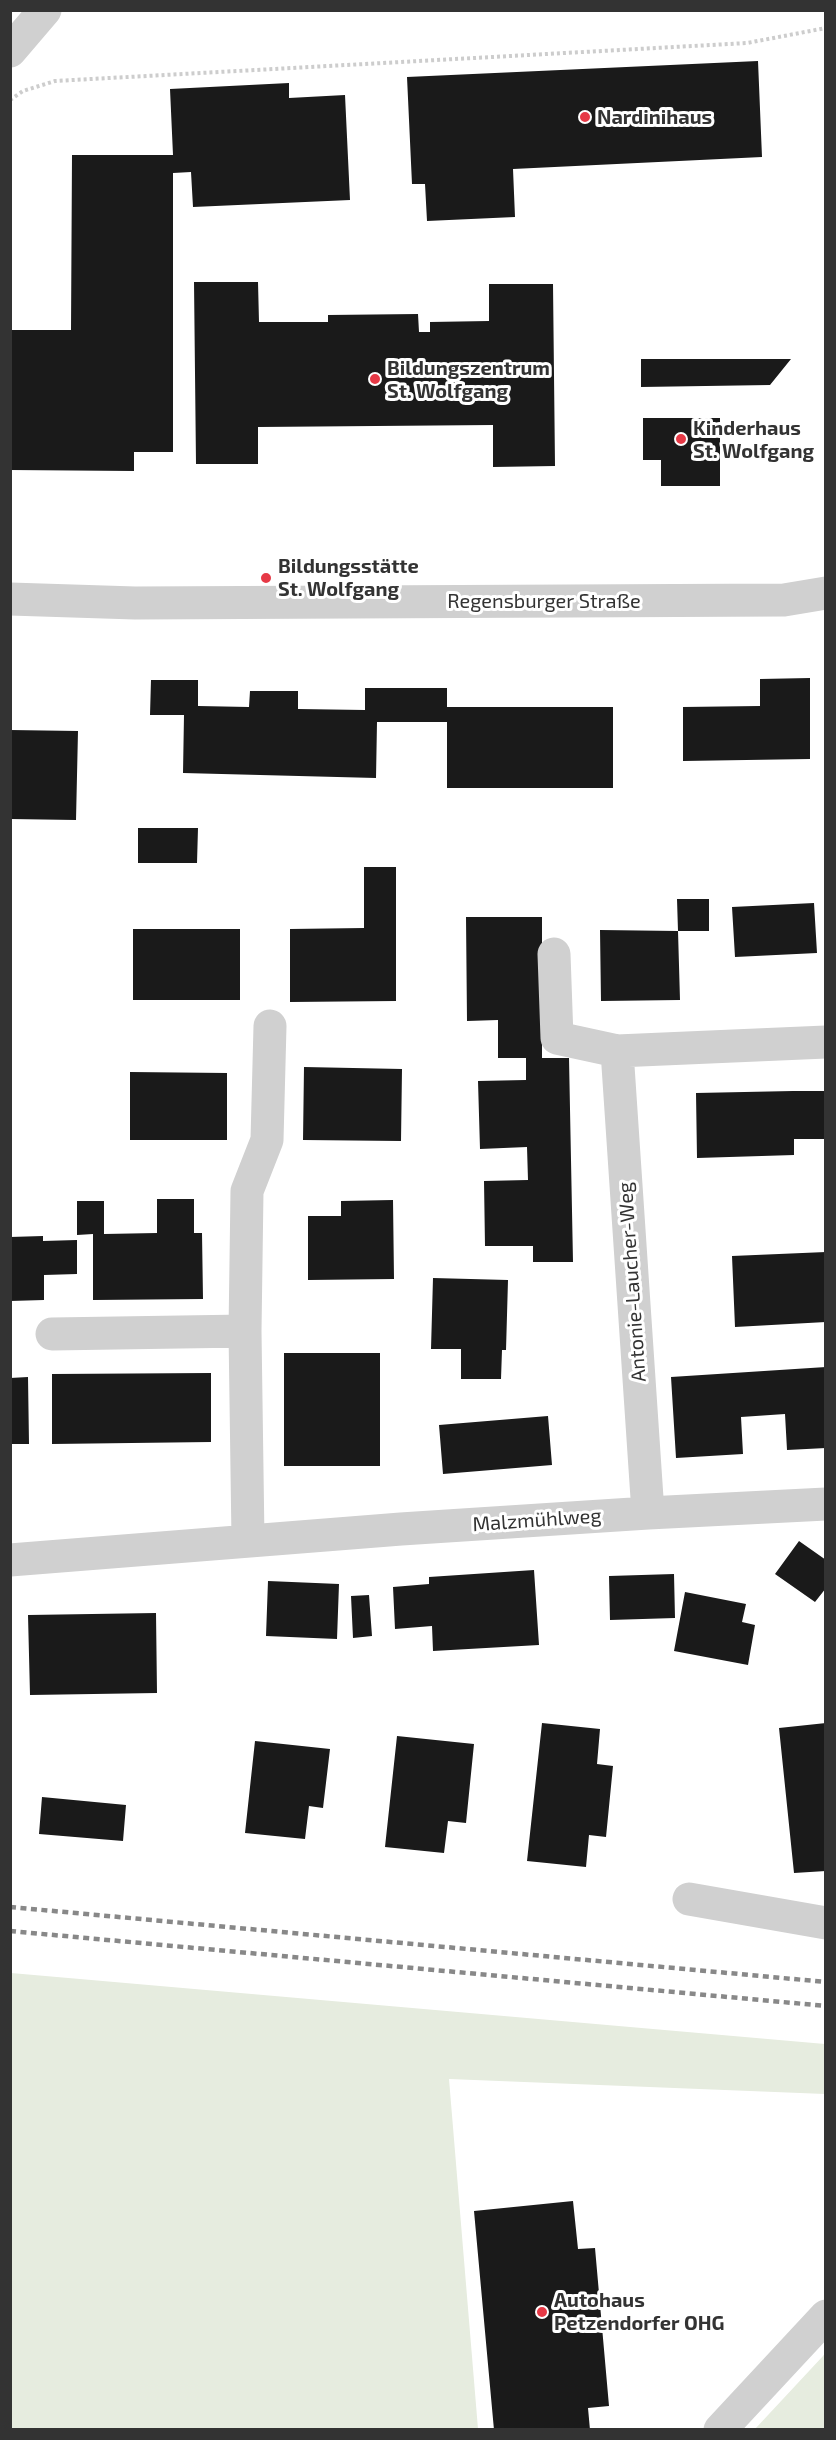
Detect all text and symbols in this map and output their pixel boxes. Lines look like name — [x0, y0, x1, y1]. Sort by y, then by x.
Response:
place label: Nardinihaus — [597, 105, 712, 129]
marker: Nardinihaus — [578, 110, 592, 124]
place label: Bildungszentrum St. Wolfgang — [387, 356, 550, 403]
marker: Bildungszentrum St. Wolfgang — [368, 372, 382, 386]
place label: Kinderhaus St. Wolfgang — [693, 416, 814, 463]
marker: Kinderhaus St. Wolfgang — [674, 432, 688, 446]
place label: Bildungsstätte St. Wolfgang — [278, 554, 419, 601]
marker: Bildungsstätte St. Wolfgang — [259, 571, 273, 585]
street label: Regensburger Straße — [447, 589, 641, 613]
street label: Antonie-Laucher-Weg — [613, 1181, 651, 1383]
street label: Malzmühlweg — [472, 1504, 602, 1536]
place label: Autohaus Petzendorfer OHG — [554, 2288, 724, 2335]
marker: Autohaus Petzendorfer OHG — [535, 2305, 549, 2319]

